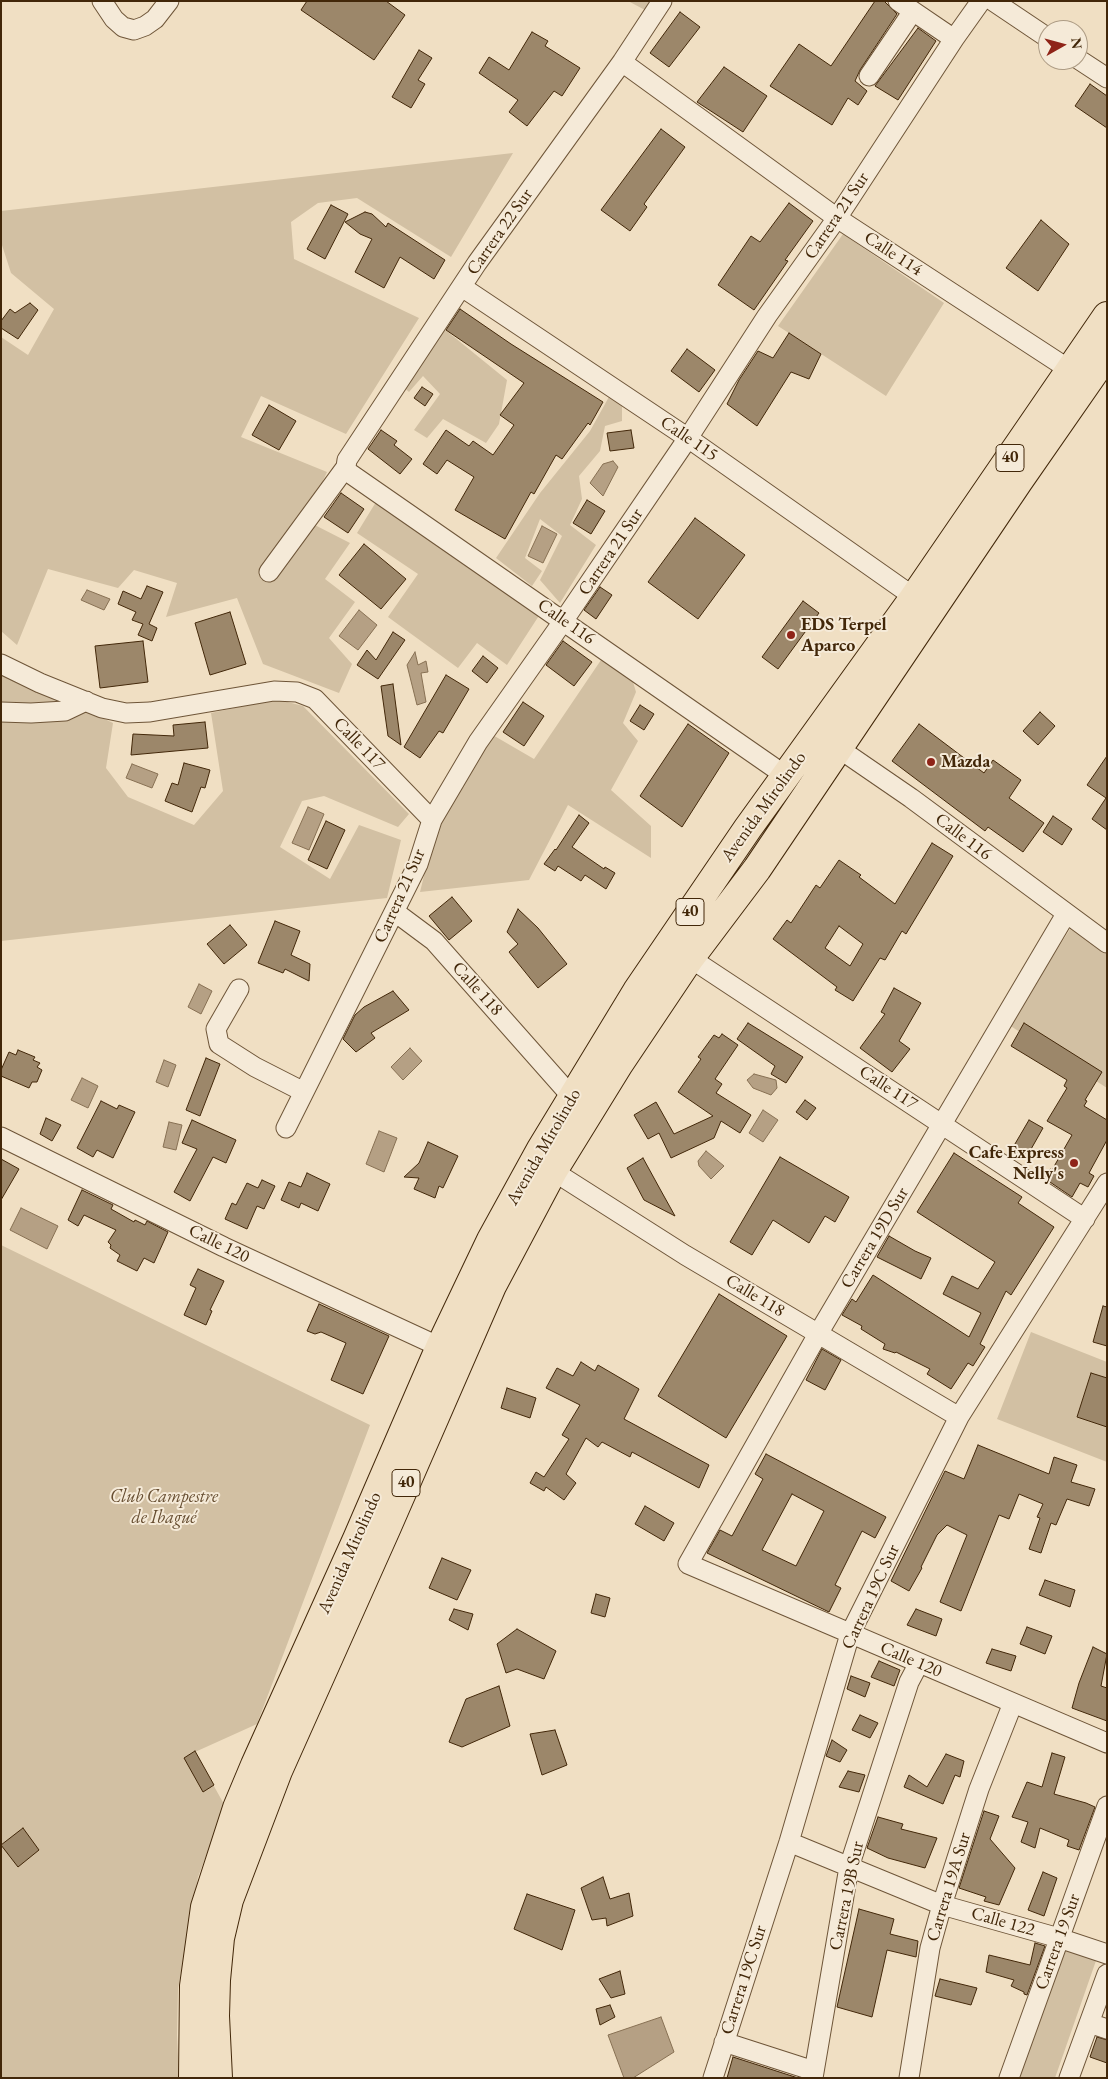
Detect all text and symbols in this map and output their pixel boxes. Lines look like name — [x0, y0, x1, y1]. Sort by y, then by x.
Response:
north arrow — [1038, 20, 1088, 70]
text: N — [1067, 37, 1087, 50]
street label: Carrera 21 Sur — [800, 168, 874, 264]
street label: Carrera 22 Sur — [462, 185, 538, 279]
street label: Calle 114 — [860, 227, 926, 281]
street label: Calle 115 — [656, 412, 722, 466]
road number: 40 — [996, 444, 1024, 472]
street label: Carrera 21 Sur — [574, 504, 648, 600]
street label: Calle 116 — [533, 594, 599, 650]
place label: EDS Terpel Aparco — [801, 614, 887, 656]
marker: EDS Terpel Aparco — [785, 629, 797, 641]
street label: Calle 117 — [329, 713, 389, 775]
street label: Avenida Mirolindo — [717, 748, 811, 866]
place label: Mazda — [941, 751, 990, 773]
marker: Mazda — [925, 756, 937, 768]
street label: Calle 116 — [930, 809, 996, 865]
street label: Carrera 21 Sur — [370, 846, 430, 946]
road number: 40 — [676, 899, 704, 926]
street label: Calle 118 — [447, 958, 507, 1020]
street label: Calle 117 — [855, 1061, 921, 1115]
street label: Avenida Mirolindo — [502, 1085, 586, 1209]
place label: Cafe Express Nelly's — [969, 1142, 1064, 1184]
marker: Cafe Express Nelly's — [1068, 1157, 1080, 1169]
street label: Carrera 19D Sur — [836, 1184, 914, 1292]
street label: Calle 120 — [185, 1220, 253, 1268]
street label: Calle 118 — [722, 1270, 788, 1322]
road number: 40 — [392, 1470, 420, 1496]
park label: Club Campestre de Ibagué — [110, 1486, 218, 1528]
street label: Avenida Mirolindo — [313, 1489, 387, 1617]
street label: Carrera 19C Sur — [837, 1541, 905, 1653]
street label: Calle 120 — [877, 1637, 945, 1683]
street label: Carrera 19A Sur — [922, 1830, 976, 1944]
street label: Carrera 19B Sur — [825, 1839, 869, 1953]
street label: Carrera 19 Sur — [1031, 1891, 1085, 1993]
street label: Calle 122 — [969, 1903, 1037, 1941]
street label: Carrera 19C Sur — [716, 1923, 772, 2037]

